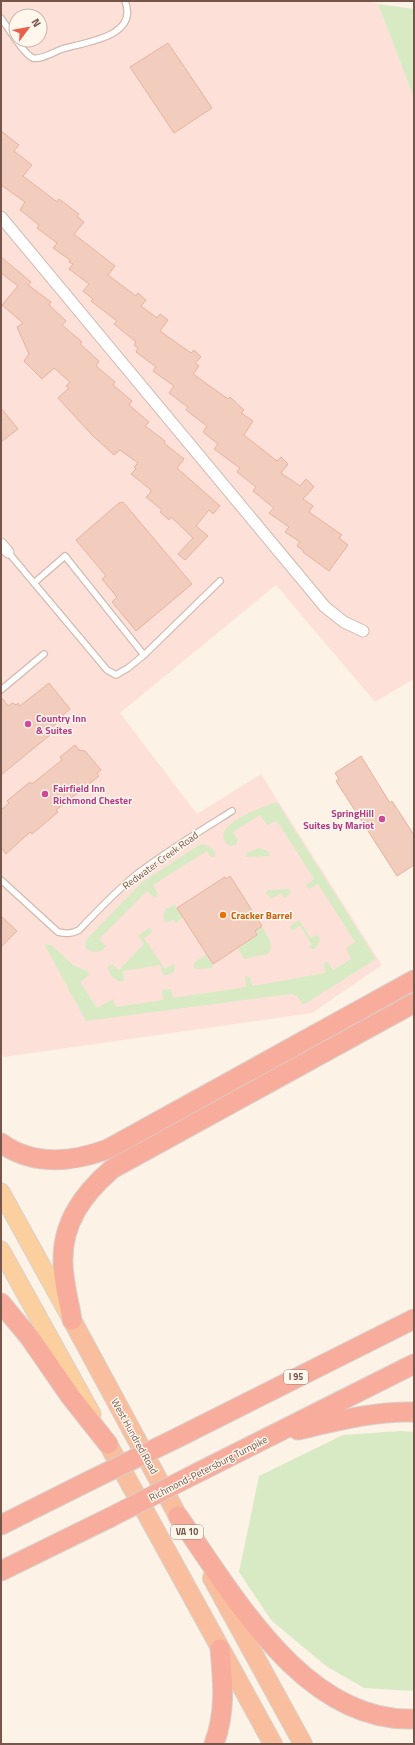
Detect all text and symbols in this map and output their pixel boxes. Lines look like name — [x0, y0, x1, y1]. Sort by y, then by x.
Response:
north arrow — [8, 8, 48, 48]
text: N — [28, 15, 45, 30]
place label: Country Inn & Suites — [36, 711, 86, 738]
marker: Country Inn & Suites — [23, 719, 33, 729]
place label: Fairfield Inn Richmond Chester — [53, 781, 132, 808]
marker: Fairfield Inn Richmond Chester — [40, 789, 50, 799]
place label: SpringHill Suites by Mariot — [303, 806, 374, 833]
marker: SpringHill Suites by Mariot — [377, 814, 387, 824]
street label: Redwater Creek Road — [119, 828, 201, 893]
place label: Cracker Barrel — [231, 908, 293, 923]
marker: Cracker Barrel — [218, 910, 228, 920]
road number: I 95 — [284, 1370, 308, 1384]
street label: West Hundred Road — [108, 1396, 162, 1477]
street label: Richmond-Petersburg Turnpike — [146, 1432, 270, 1505]
road number: VA 10 — [171, 1525, 203, 1539]

